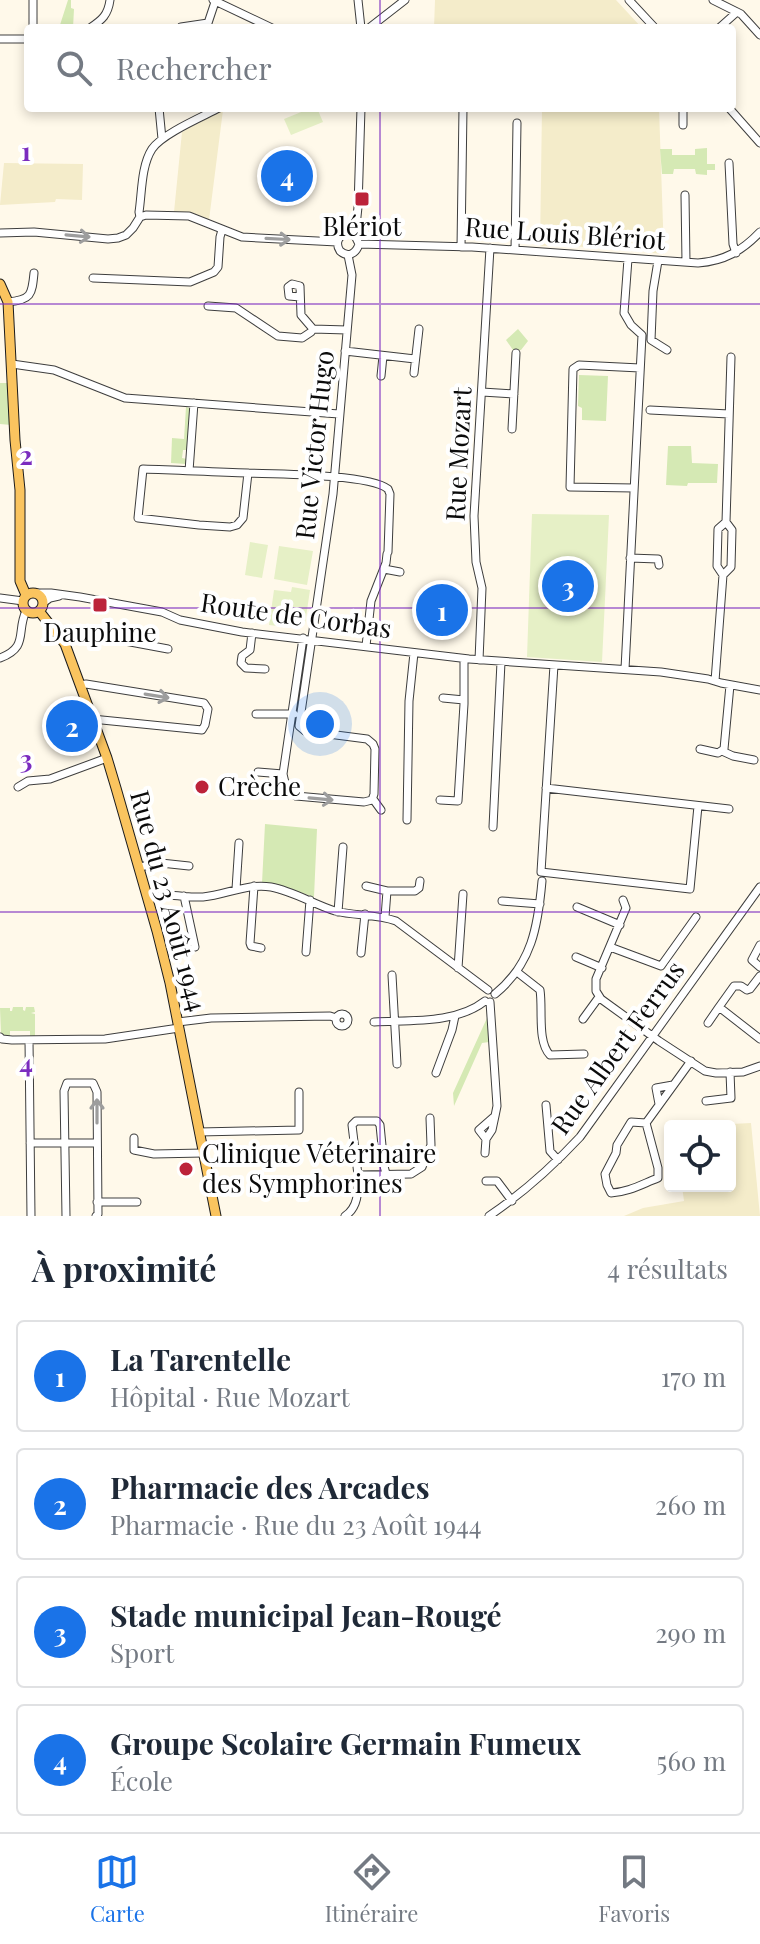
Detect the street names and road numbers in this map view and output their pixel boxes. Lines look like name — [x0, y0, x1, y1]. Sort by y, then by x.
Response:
street label: Rue Louis Blériot — [464, 208, 667, 257]
street label: Rue Victor Hugo — [286, 349, 341, 541]
street label: Rue Mozart — [437, 385, 479, 522]
street label: Route de Corbas — [199, 584, 394, 645]
street label: Rue du 23 Août 1944 — [123, 786, 216, 1015]
street label: Rue Albert Ferrus — [542, 953, 692, 1141]

